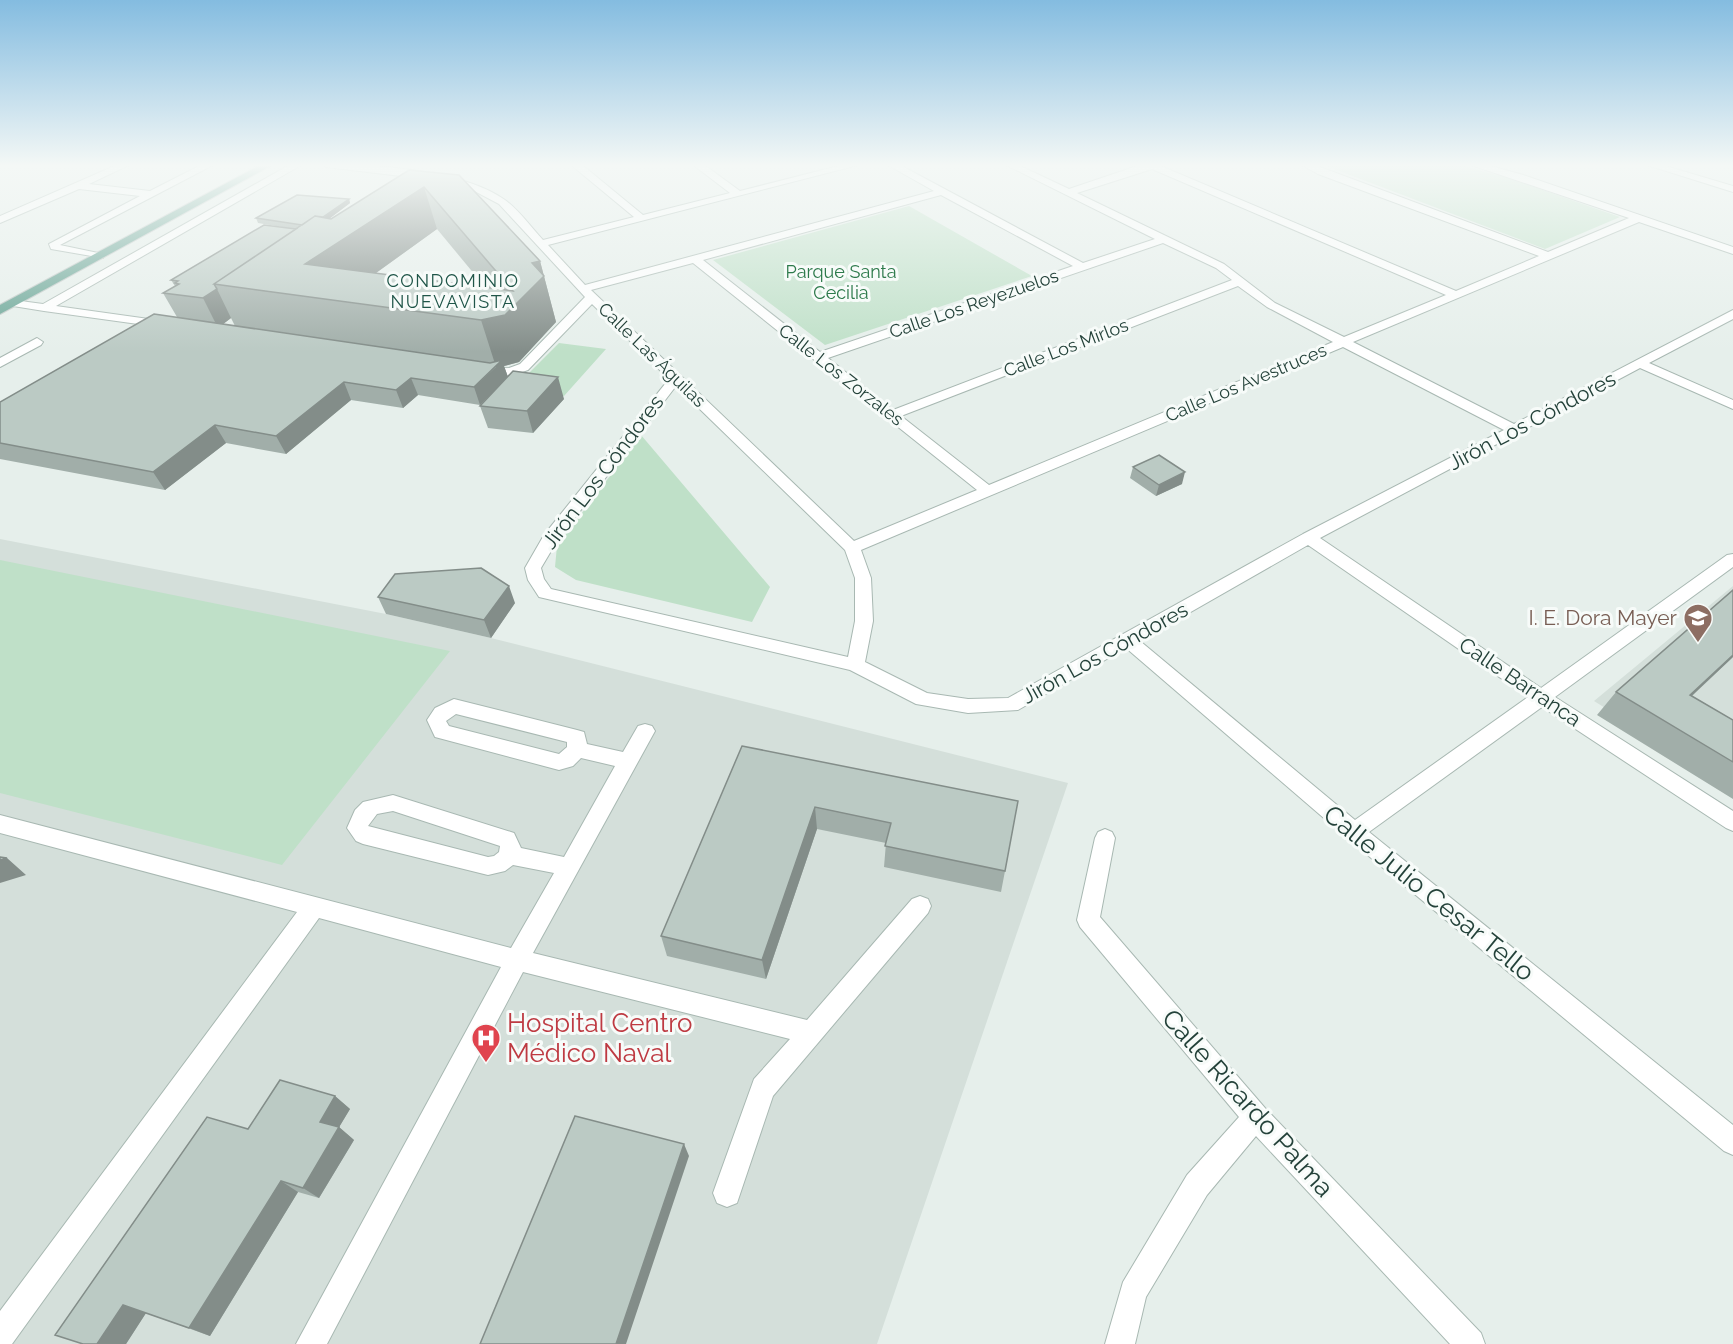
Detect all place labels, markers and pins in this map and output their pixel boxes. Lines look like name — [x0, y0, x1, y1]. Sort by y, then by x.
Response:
school or university icon: I. E. Dora Mayer — [1682, 602, 1714, 644]
place label: I. E. Dora Mayer — [1529, 605, 1678, 630]
place label: Hospital Centro Médico Naval — [507, 1008, 693, 1068]
hospital icon: Hospital Centro Médico Naval — [470, 1022, 502, 1064]

